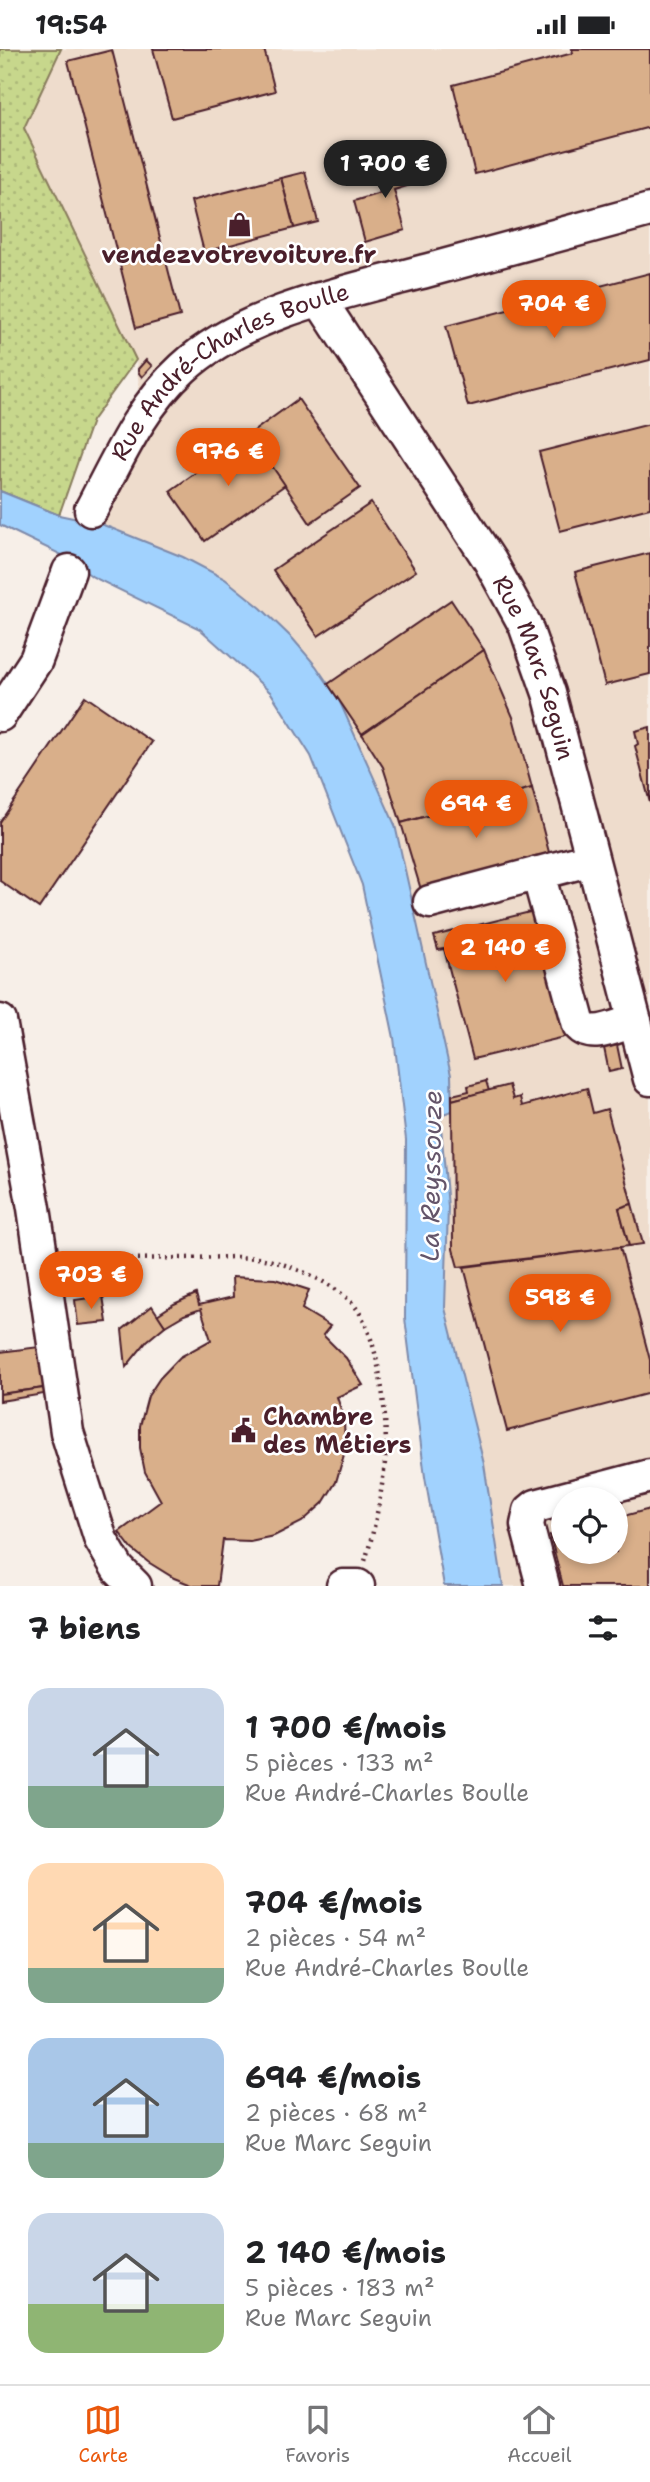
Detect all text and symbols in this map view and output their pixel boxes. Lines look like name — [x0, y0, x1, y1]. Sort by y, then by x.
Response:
text: 19:54 — [35, 7, 107, 42]
pin: 1 700 € — [320, 141, 450, 200]
text: 1 700 € — [340, 148, 430, 178]
shop icon: vendezvotrevoiture.fr — [225, 210, 253, 238]
place label: vendezvotrevoiture.fr — [102, 239, 377, 271]
street label: Rue André-Charles Boulle — [103, 275, 353, 466]
pin: 704 € — [505, 281, 603, 340]
text: 704 € — [518, 288, 590, 318]
pin: 976 € — [179, 429, 277, 488]
text: 976 € — [192, 436, 264, 466]
street label: Rue Marc Seguin — [485, 570, 582, 763]
pin: 694 € — [427, 781, 525, 840]
text: 694 € — [440, 788, 512, 818]
pin: 2 140 € — [440, 925, 570, 984]
text: 2 140 € — [460, 932, 550, 962]
water label: La Reyssouze — [412, 1090, 449, 1262]
pin: 703 € — [42, 1251, 140, 1311]
text: 703 € — [55, 1259, 127, 1289]
pin: 598 € — [511, 1275, 609, 1334]
text: 598 € — [525, 1282, 595, 1312]
place label: Chambre des Métiers — [263, 1401, 411, 1461]
public building icon: Chambre des Métiers — [229, 1417, 257, 1445]
map controls — [551, 1487, 628, 1564]
button: locate — [551, 1487, 628, 1564]
text: 7 biens — [28, 1608, 141, 1649]
icon: filters — [584, 1609, 622, 1647]
text: 1 700 €/mois — [245, 1707, 447, 1748]
icon: home — [84, 1716, 168, 1800]
text: 5 pièces · 133 m² — [245, 1748, 434, 1778]
text: Rue André-Charles Boulle — [245, 1778, 529, 1808]
text: 704 €/mois — [245, 1882, 423, 1923]
icon: home — [84, 1891, 168, 1975]
text: 2 pièces · 54 m² — [245, 1923, 426, 1953]
text: Rue André-Charles Boulle — [245, 1953, 529, 1983]
text: 694 €/mois — [245, 2057, 421, 2098]
icon: home — [84, 2066, 168, 2150]
text: 2 pièces · 68 m² — [245, 2098, 428, 2128]
text: Rue Marc Seguin — [245, 2128, 432, 2158]
text: 2 140 €/mois — [245, 2232, 446, 2273]
icon: home — [84, 2241, 168, 2325]
text: 5 pièces · 183 m² — [245, 2273, 435, 2303]
text: Rue Marc Seguin — [245, 2303, 432, 2333]
tab: Carte — [78, 2401, 128, 2468]
tab: Favoris — [285, 2401, 350, 2468]
tab: Accueil — [507, 2401, 572, 2468]

